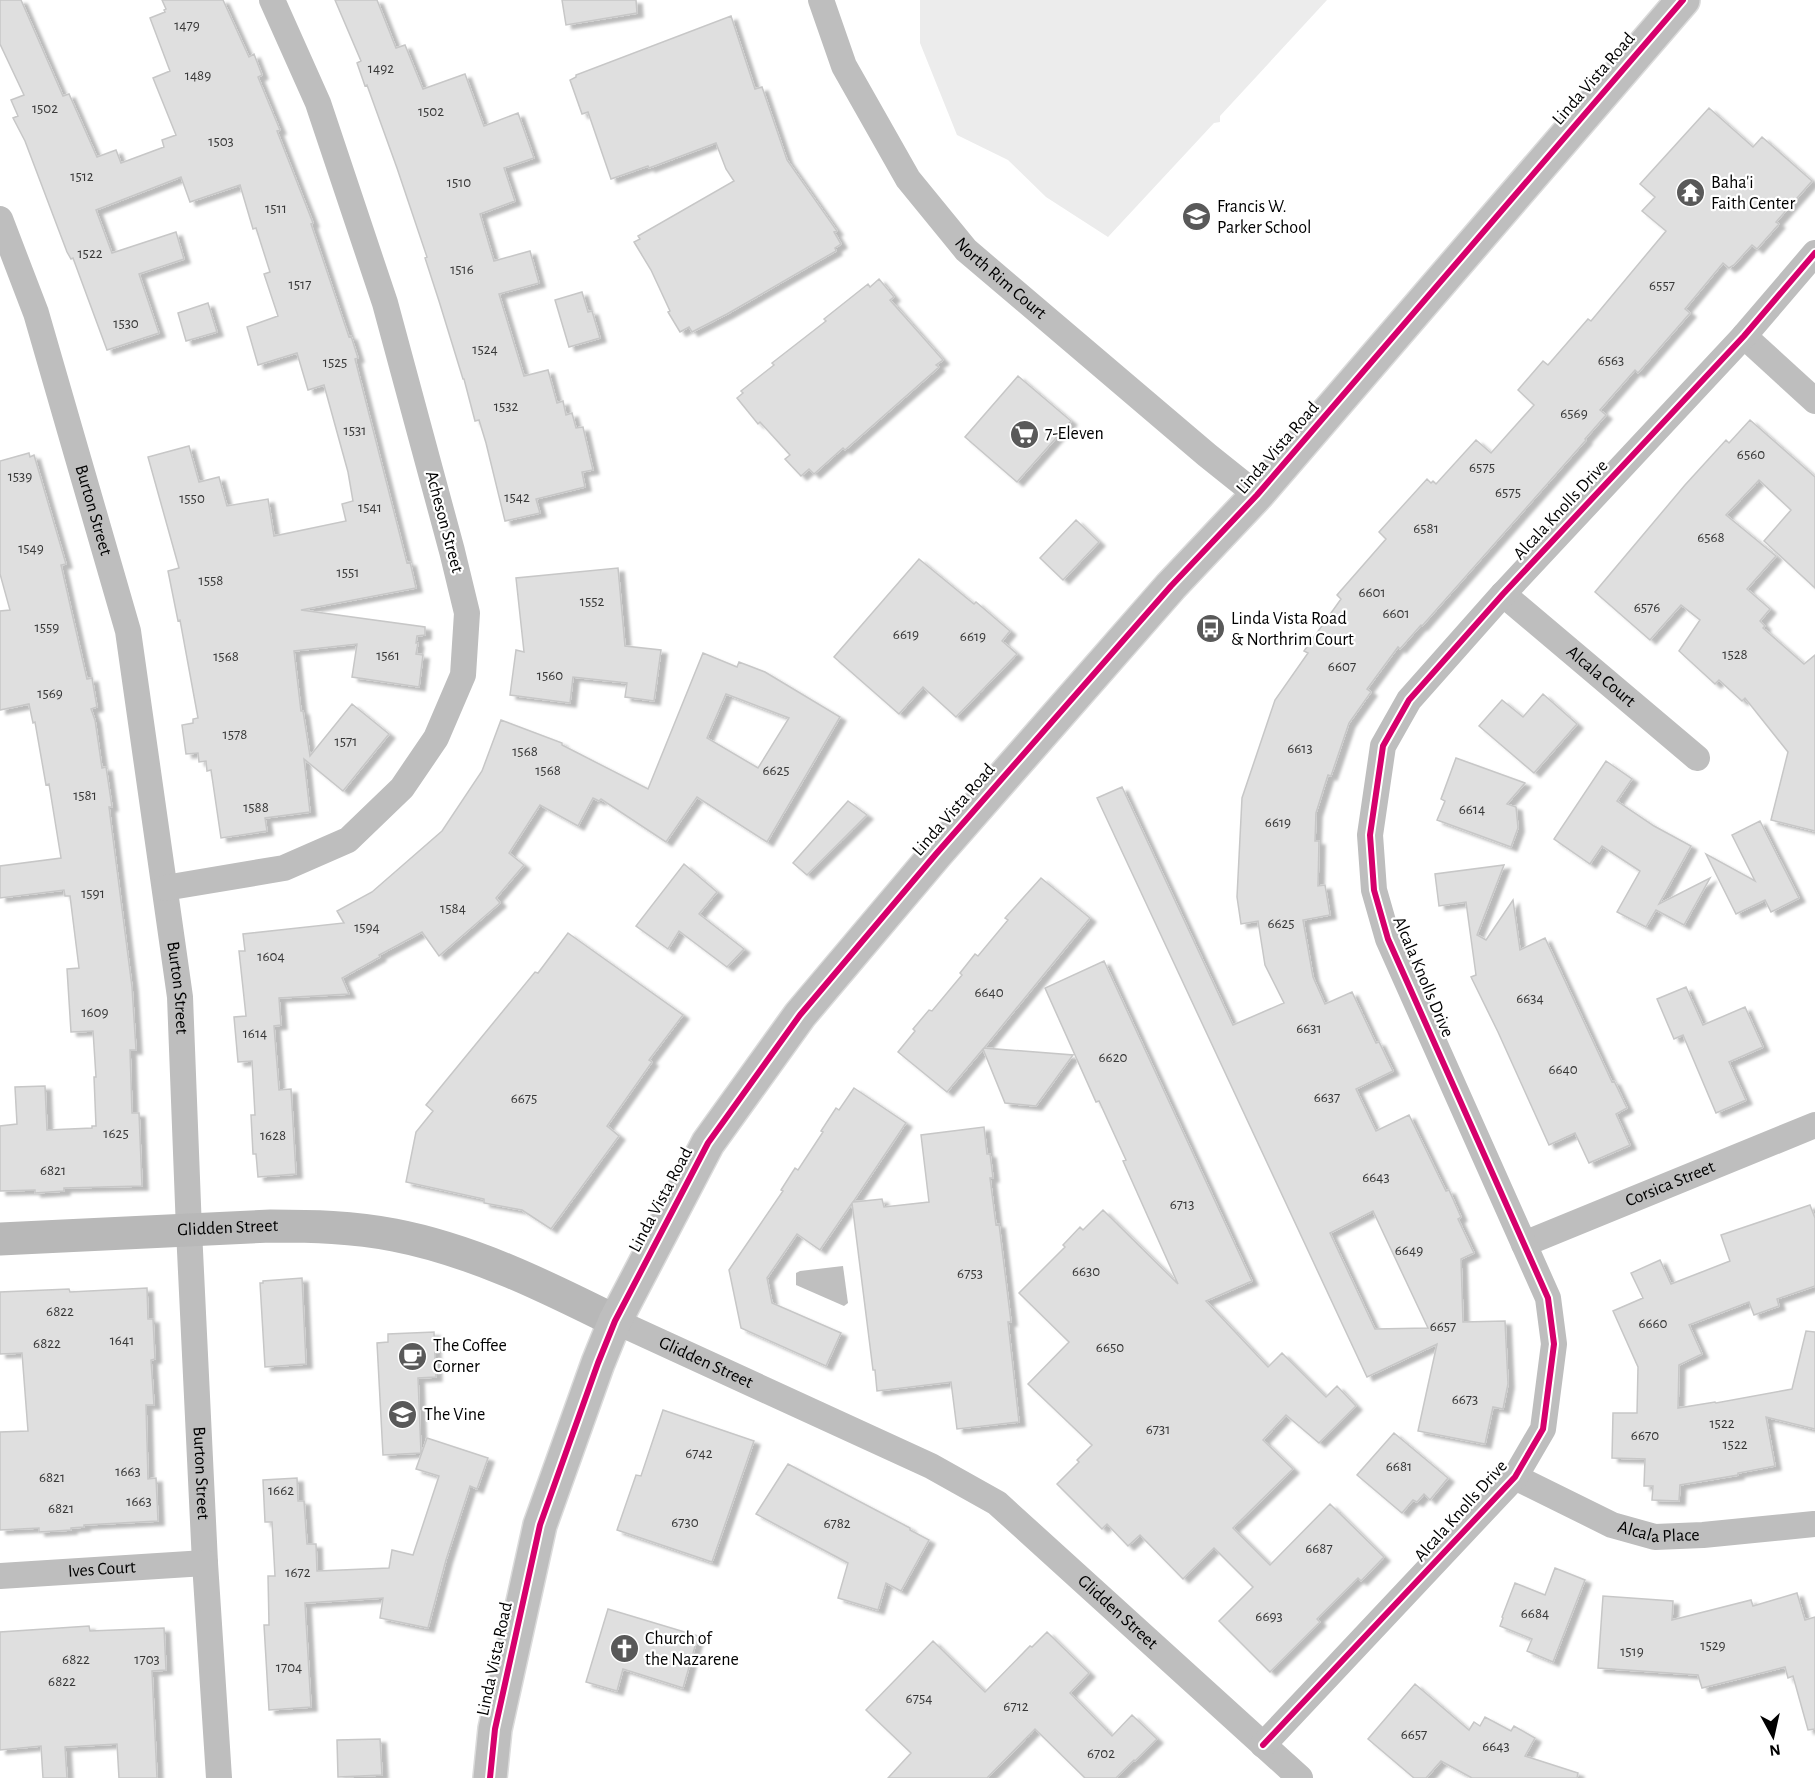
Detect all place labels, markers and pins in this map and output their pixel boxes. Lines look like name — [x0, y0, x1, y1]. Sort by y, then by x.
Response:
place label: Baha'i Faith Center — [1711, 174, 1795, 213]
temple icon: Baha'i Faith Center — [1674, 177, 1706, 209]
place label: Francis W. Parker School — [1217, 198, 1311, 237]
school or university icon: Francis W. Parker School — [1180, 201, 1212, 233]
supermarket icon: 7-Eleven — [1008, 418, 1040, 450]
place label: 7-Eleven — [1045, 425, 1104, 443]
place label: Linda Vista Road & Northrim Court — [1231, 610, 1354, 649]
bus stop icon: Linda Vista Road & Northrim Court — [1194, 613, 1226, 645]
place label: The Coffee Corner — [433, 1337, 507, 1376]
cafe icon: The Coffee Corner — [396, 1340, 428, 1372]
school or university icon: The Vine — [387, 1399, 419, 1431]
place label: The Vine — [424, 1406, 485, 1424]
place label: Church of the Nazarene — [645, 1630, 739, 1669]
church icon: Church of the Nazarene — [608, 1633, 640, 1665]

